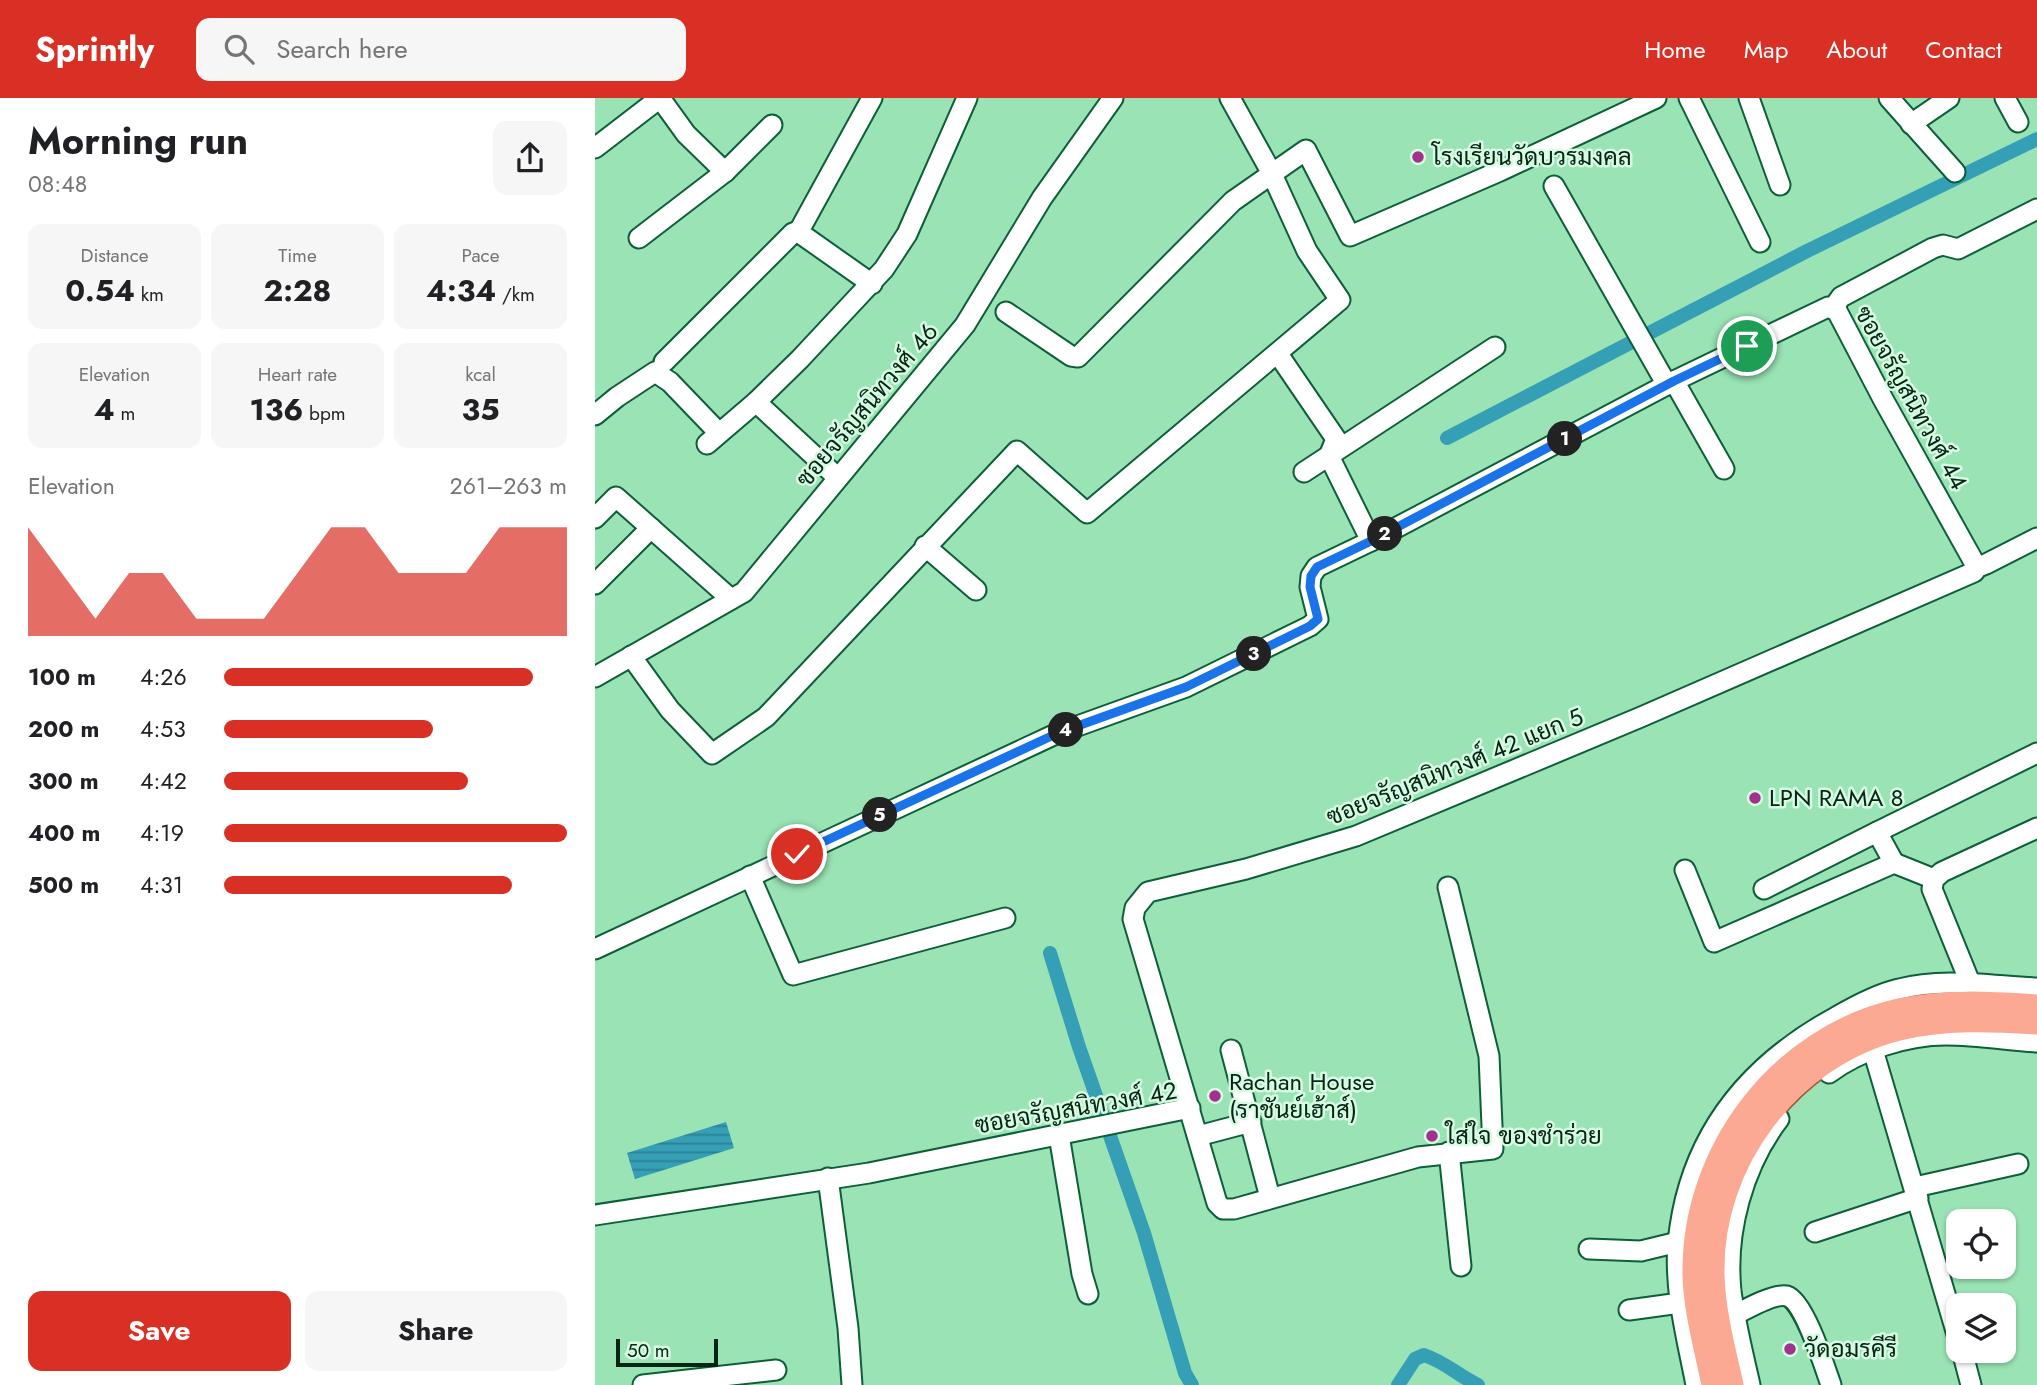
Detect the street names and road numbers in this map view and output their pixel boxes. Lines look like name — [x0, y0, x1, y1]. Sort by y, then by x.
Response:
street label: ซอยจรัญสนิทวงศ์ 44 — [1846, 300, 1977, 496]
street label: ซอยจรัญสนิทวงศ์ 46 — [787, 315, 946, 494]
street label: ซอยจรัญสนิทวงศ์ 42 แยก 5 — [1321, 699, 1589, 834]
street label: ซอยจรัญสนิทวงศ์ 42 — [972, 1072, 1180, 1143]

